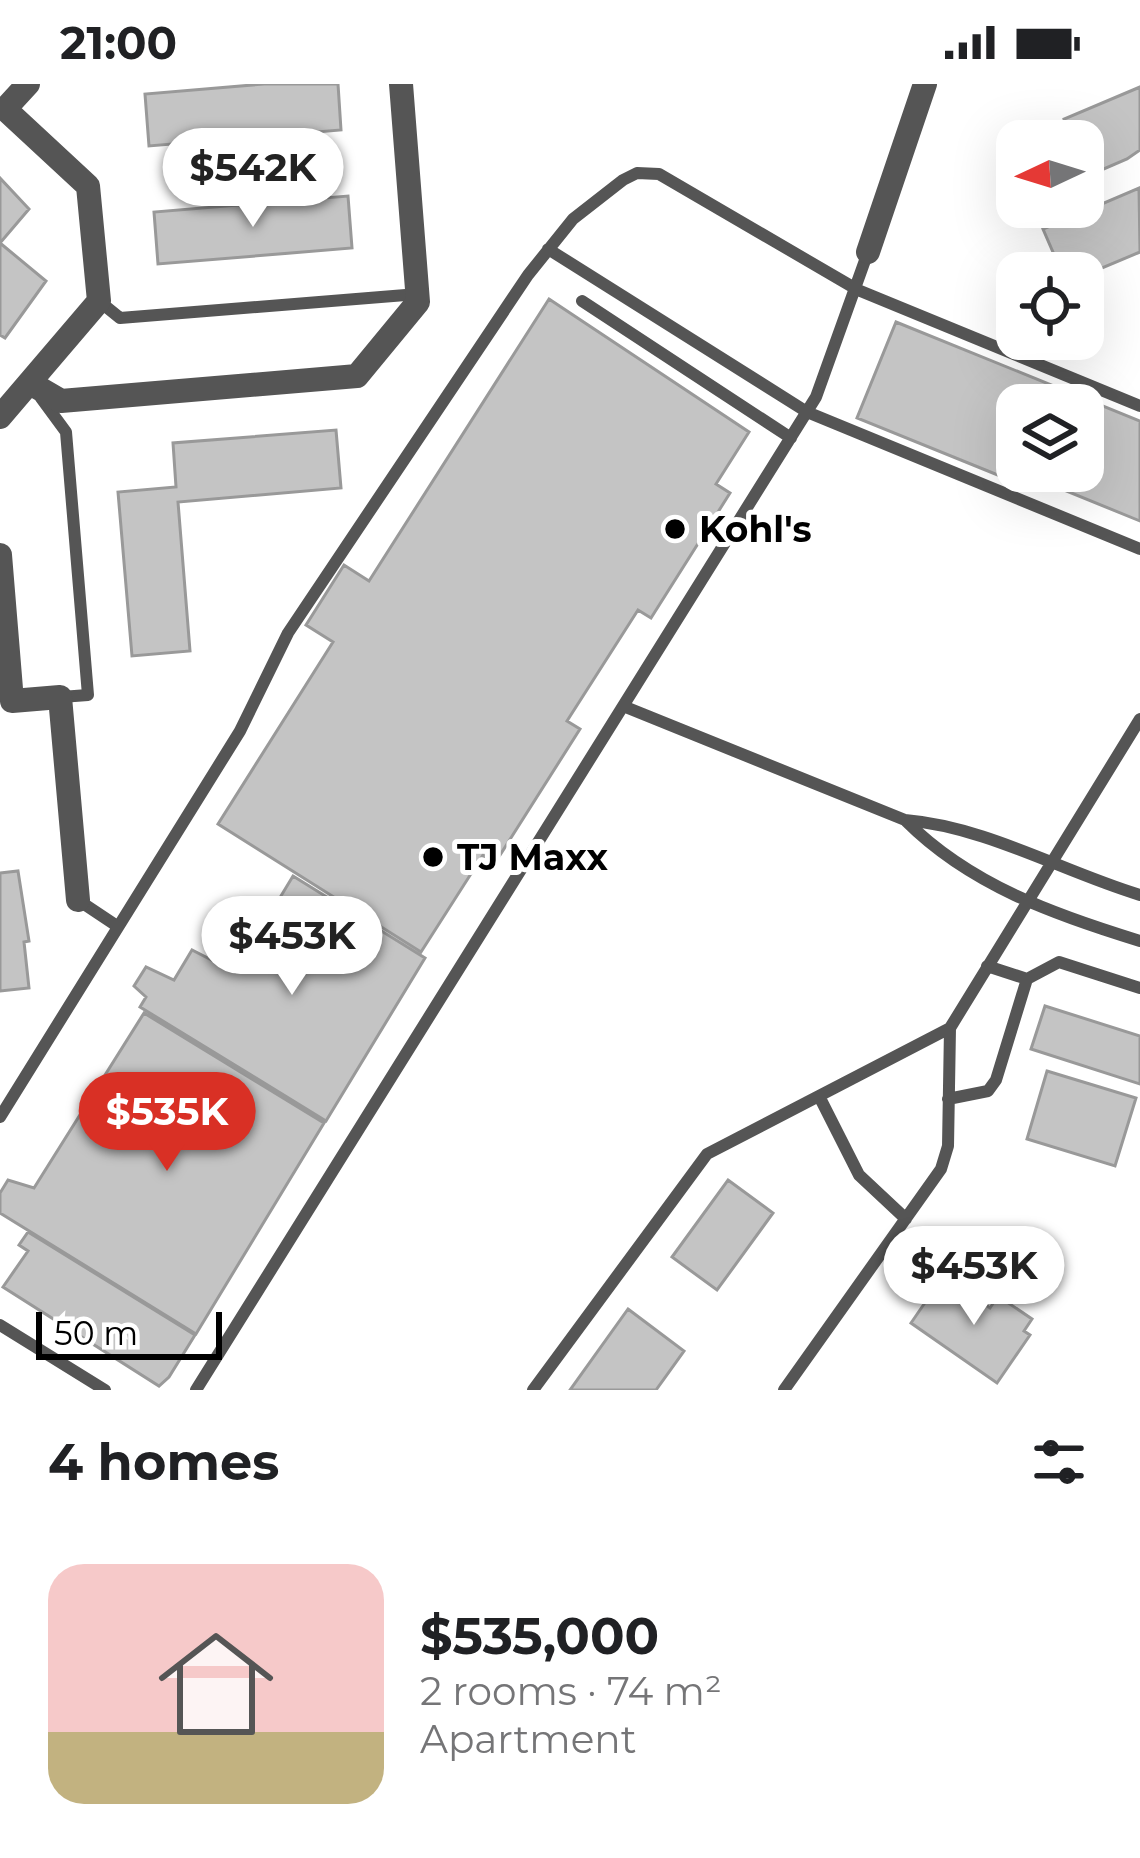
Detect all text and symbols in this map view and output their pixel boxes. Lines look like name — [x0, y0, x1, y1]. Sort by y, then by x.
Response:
text: 21:00 — [60, 15, 177, 70]
north arrow — [996, 120, 1104, 228]
map controls — [996, 120, 1104, 492]
pin: $542K — [169, 128, 337, 230]
text: $542K — [190, 143, 316, 191]
button: locate — [996, 252, 1104, 360]
button: layers — [996, 384, 1104, 492]
place label: Kohl's — [699, 507, 812, 551]
marker: Kohl's — [662, 516, 688, 542]
place label: TJ Maxx — [457, 835, 609, 879]
marker: TJ Maxx — [420, 844, 446, 870]
pin: $453K — [208, 896, 376, 998]
text: $453K — [228, 911, 356, 959]
pin: $535K — [83, 1072, 251, 1174]
text: $535K — [106, 1087, 228, 1135]
pin: $453K — [890, 1226, 1058, 1328]
text: $453K — [910, 1241, 1038, 1289]
scale bar — [36, 1306, 222, 1359]
text: 50 m — [54, 1313, 138, 1353]
icon: filters — [1026, 1429, 1092, 1495]
text: 4 homes — [48, 1431, 279, 1493]
text: $535,000 — [420, 1605, 659, 1667]
icon: home — [144, 1612, 288, 1756]
text: 2 rooms · 74 m² — [420, 1667, 722, 1715]
text: Apartment — [420, 1715, 636, 1763]

